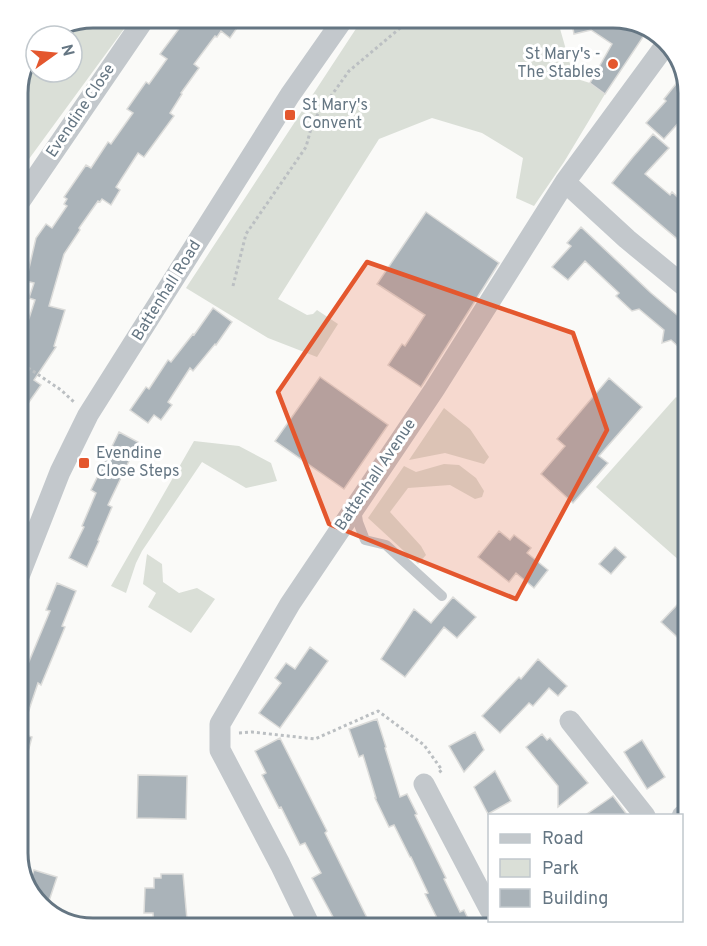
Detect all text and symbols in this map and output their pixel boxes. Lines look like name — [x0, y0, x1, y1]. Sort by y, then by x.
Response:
north arrow — [24, 24, 84, 84]
text: N — [55, 42, 78, 59]
place label: St Mary's - The Stables — [517, 45, 601, 83]
marker: St Mary's - The Stables — [606, 57, 620, 71]
street label: Evendine Close — [42, 60, 120, 162]
place label: St Mary's Convent — [302, 96, 368, 134]
marker: St Mary's Convent — [283, 108, 297, 122]
street label: Battenhall Road — [128, 237, 206, 345]
street label: Battenhall Avenue — [331, 415, 421, 535]
place label: Evendine Close Steps — [96, 444, 180, 482]
marker: Evendine Close Steps — [77, 456, 91, 470]
legend — [488, 814, 683, 922]
text: Road — [542, 828, 584, 851]
text: Park — [542, 858, 579, 881]
text: Building — [542, 888, 608, 911]

